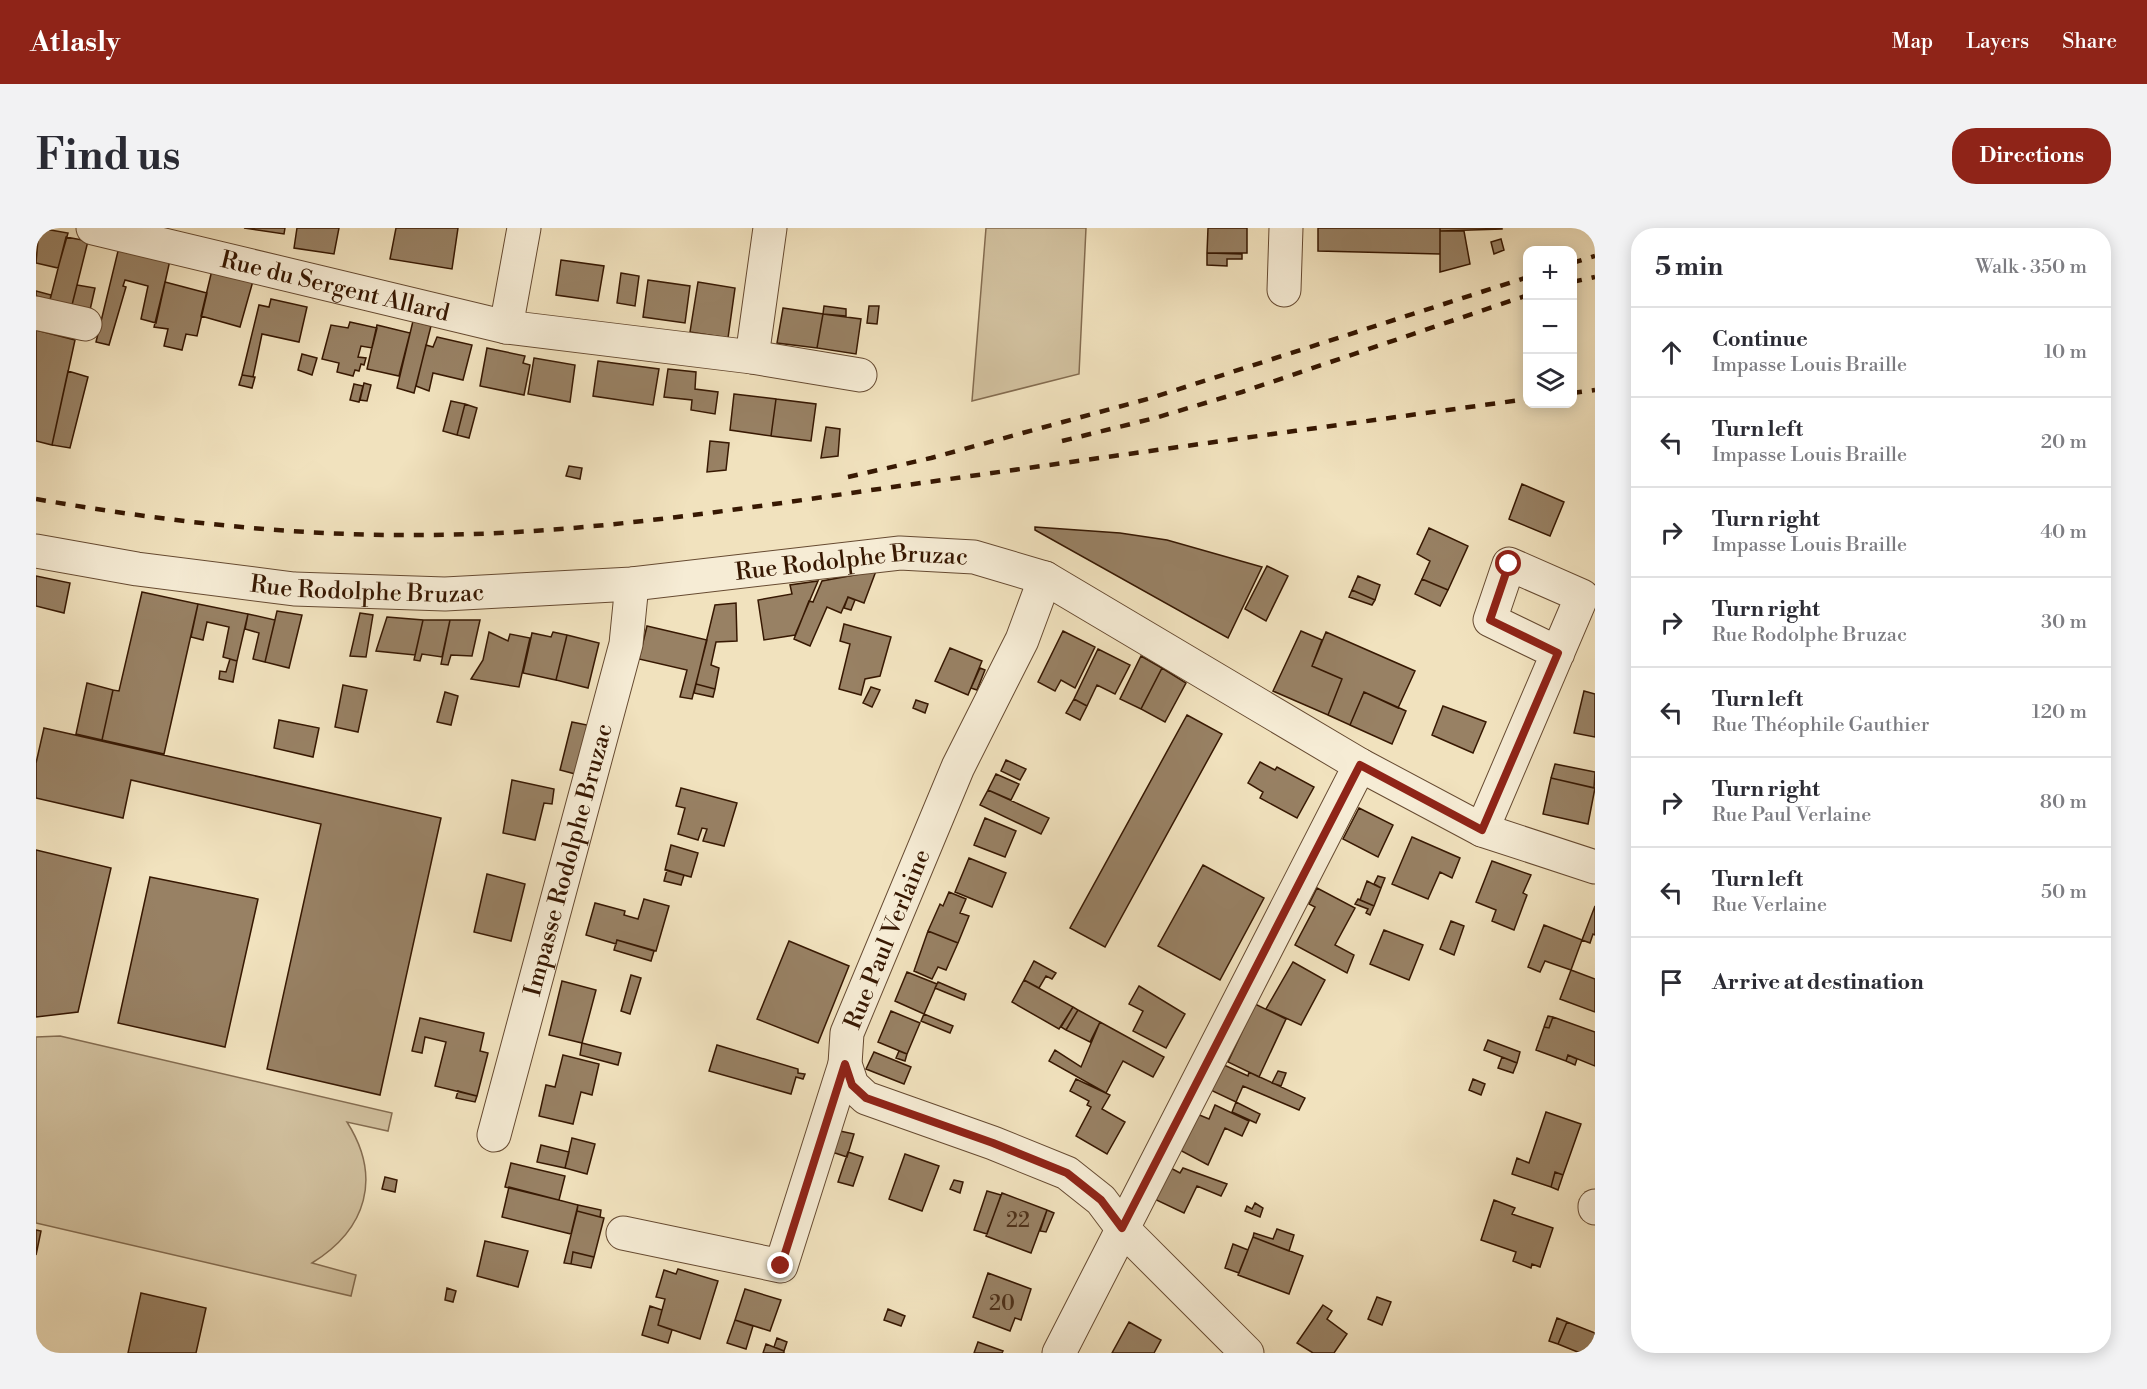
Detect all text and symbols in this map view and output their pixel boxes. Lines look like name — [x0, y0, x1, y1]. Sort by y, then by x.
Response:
text: Atlasly — [30, 25, 120, 60]
text: Map — [1892, 29, 1933, 55]
text: Layers — [1966, 29, 2029, 55]
text: Share — [2062, 29, 2117, 55]
button: Directions — [1952, 128, 2111, 184]
text: Find us — [36, 130, 180, 183]
street label: Rue du Sergent Allard — [217, 245, 453, 329]
map controls — [1523, 246, 1577, 408]
button: + — [1523, 246, 1577, 300]
text: 5 min — [1655, 251, 1723, 283]
text: Walk · 350 m — [1975, 255, 2087, 280]
button: − — [1523, 300, 1577, 354]
text: Continue — [1712, 326, 1808, 353]
icon: ahead — [1655, 336, 1688, 369]
text: 10 m — [2044, 340, 2087, 365]
text: Impasse Louis Braille — [1712, 353, 1907, 378]
button: layers — [1523, 354, 1577, 408]
text: Turn left — [1712, 416, 1803, 443]
icon: left — [1655, 426, 1688, 459]
text: 20 m — [2041, 430, 2087, 455]
text: Impasse Louis Braille — [1712, 443, 1907, 468]
text: Turn right — [1712, 506, 1820, 533]
icon: right — [1655, 516, 1688, 549]
text: 40 m — [2040, 520, 2087, 545]
text: Impasse Louis Braille — [1712, 533, 1907, 558]
street label: Rue Rodolphe Bruzac — [733, 538, 969, 588]
route start — [1495, 550, 1521, 576]
street label: Rue Rodolphe Bruzac — [248, 570, 485, 610]
text: Turn right — [1712, 596, 1820, 623]
icon: right — [1655, 606, 1688, 639]
text: 30 m — [2041, 610, 2087, 635]
text: Rue Rodolphe Bruzac — [1712, 623, 1907, 648]
text: Turn left — [1712, 686, 1803, 713]
icon: left — [1655, 696, 1688, 729]
text: 120 m — [2032, 700, 2087, 725]
text: Rue Théophile Gauthier — [1712, 713, 1929, 738]
street label: Impasse Rodolphe Bruzac — [518, 720, 620, 1000]
text: Turn right — [1712, 776, 1820, 803]
icon: right — [1655, 786, 1688, 819]
text: 80 m — [2040, 790, 2087, 815]
text: Rue Paul Verlaine — [1712, 803, 1871, 828]
street label: Rue Paul Verlaine — [838, 845, 938, 1034]
text: Turn left — [1712, 866, 1803, 893]
icon: left — [1655, 876, 1688, 909]
text: 50 m — [2041, 880, 2087, 905]
text: Rue Verlaine — [1712, 893, 1827, 918]
icon: arrive — [1655, 966, 1688, 999]
text: Arrive at destination — [1712, 969, 1924, 996]
house number: 22 — [1006, 1208, 1030, 1234]
route end — [767, 1252, 793, 1278]
house number: 20 — [989, 1291, 1015, 1317]

